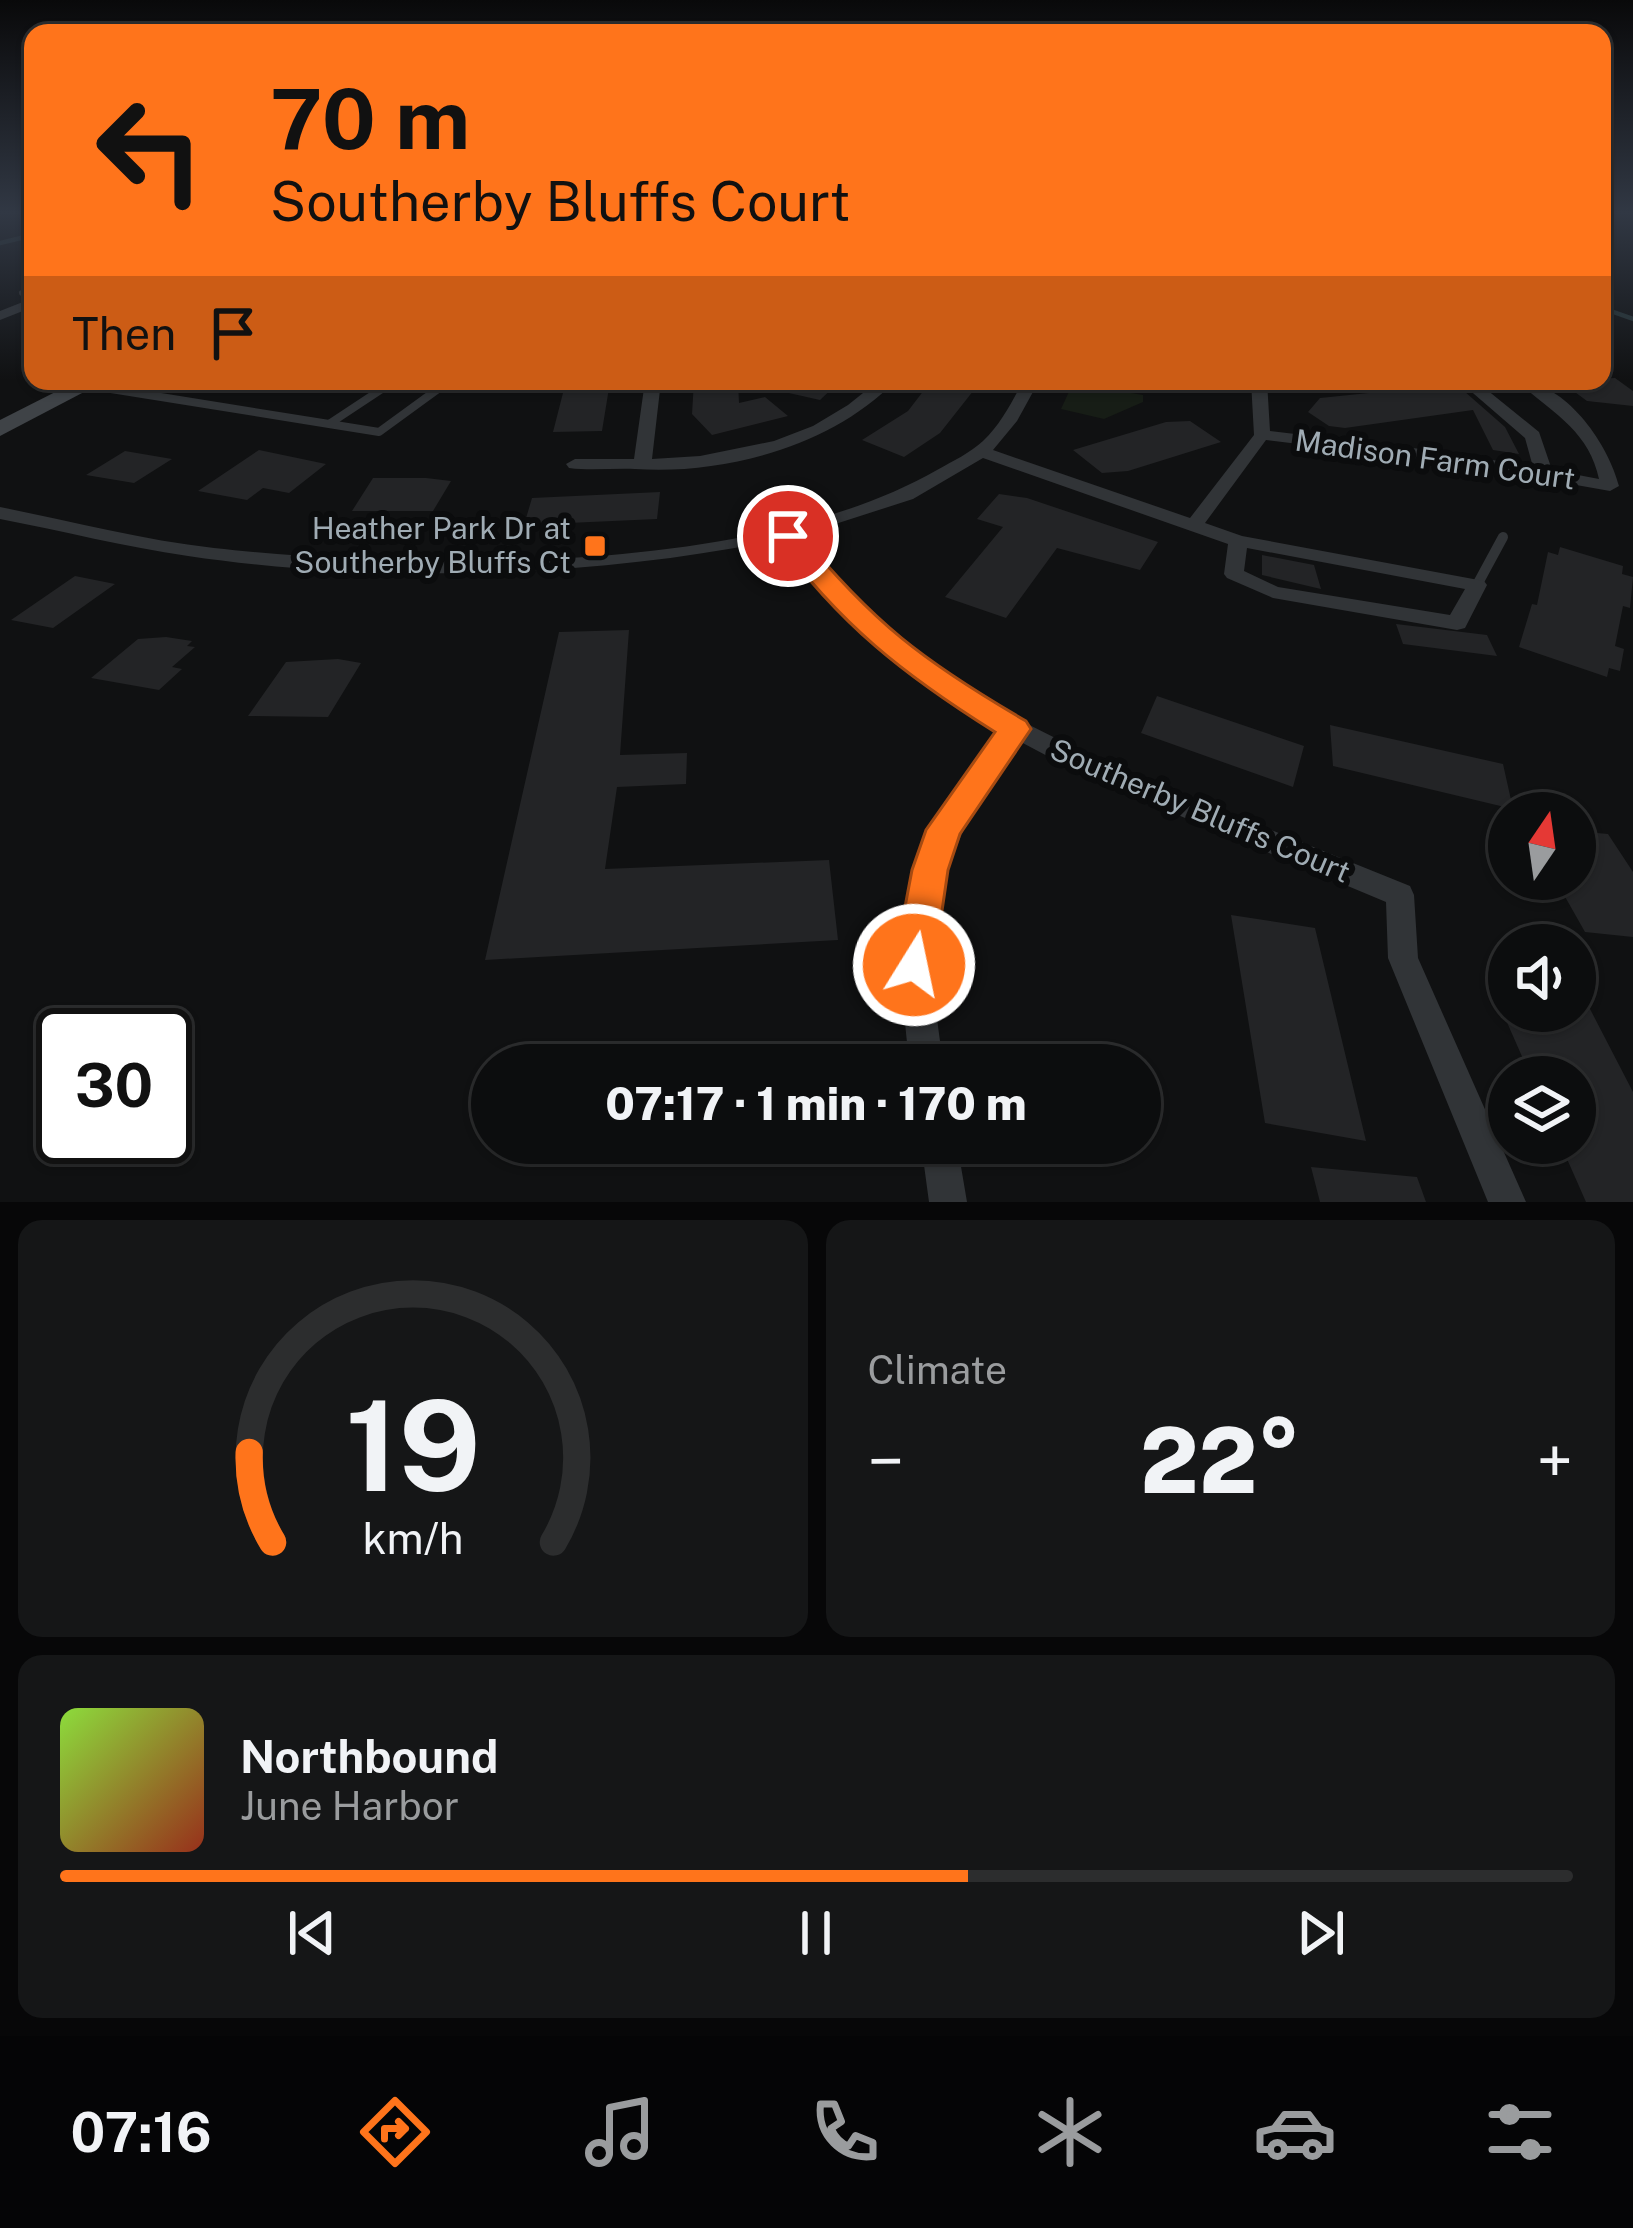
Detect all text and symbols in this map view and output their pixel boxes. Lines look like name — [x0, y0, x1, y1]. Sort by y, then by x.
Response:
text: 70 m — [270, 69, 470, 168]
icon: left — [72, 72, 228, 228]
text: Southerby Bluffs Court — [270, 170, 850, 233]
icon: arrive — [200, 300, 266, 366]
text: Then — [72, 307, 176, 360]
street label: Madison Farm Court — [1293, 422, 1578, 496]
pin — [737, 485, 839, 587]
icon: arrive — [755, 503, 821, 569]
place label: Heather Park Dr at Southerby Bluffs Ct — [294, 510, 571, 580]
marker: Heather Park Dr at Southerby Bluffs Ct — [582, 533, 608, 559]
street label: Southerby Bluffs Court — [1045, 731, 1356, 890]
north arrow — [1488, 792, 1596, 900]
map controls — [1488, 792, 1596, 1164]
position arrow — [851, 902, 977, 1028]
button: sound — [1488, 924, 1596, 1032]
speed limit sign: 30 — [36, 1008, 192, 1164]
button: layers — [1488, 1056, 1596, 1164]
text: 07:17 · 1 min · 170 m — [605, 1077, 1027, 1130]
text: Climate — [868, 1347, 1007, 1393]
text: 19 — [345, 1372, 481, 1519]
text: 22° — [1140, 1407, 1301, 1513]
text: − — [868, 1422, 904, 1500]
text: + — [1536, 1422, 1573, 1500]
text: km/h — [362, 1512, 463, 1563]
text: Northbound — [240, 1730, 498, 1783]
text: June Harbor — [240, 1783, 459, 1829]
icon: previous — [279, 1900, 345, 1966]
icon: pause — [783, 1900, 849, 1966]
icon: next — [1288, 1900, 1354, 1966]
icon: directions — [353, 2090, 437, 2174]
icon: music — [578, 2090, 662, 2174]
icon: phone — [803, 2090, 887, 2174]
icon: climate — [1028, 2090, 1112, 2174]
icon: car — [1253, 2090, 1337, 2174]
icon: filters — [1478, 2090, 1562, 2174]
text: 07:16 — [71, 2101, 212, 2164]

